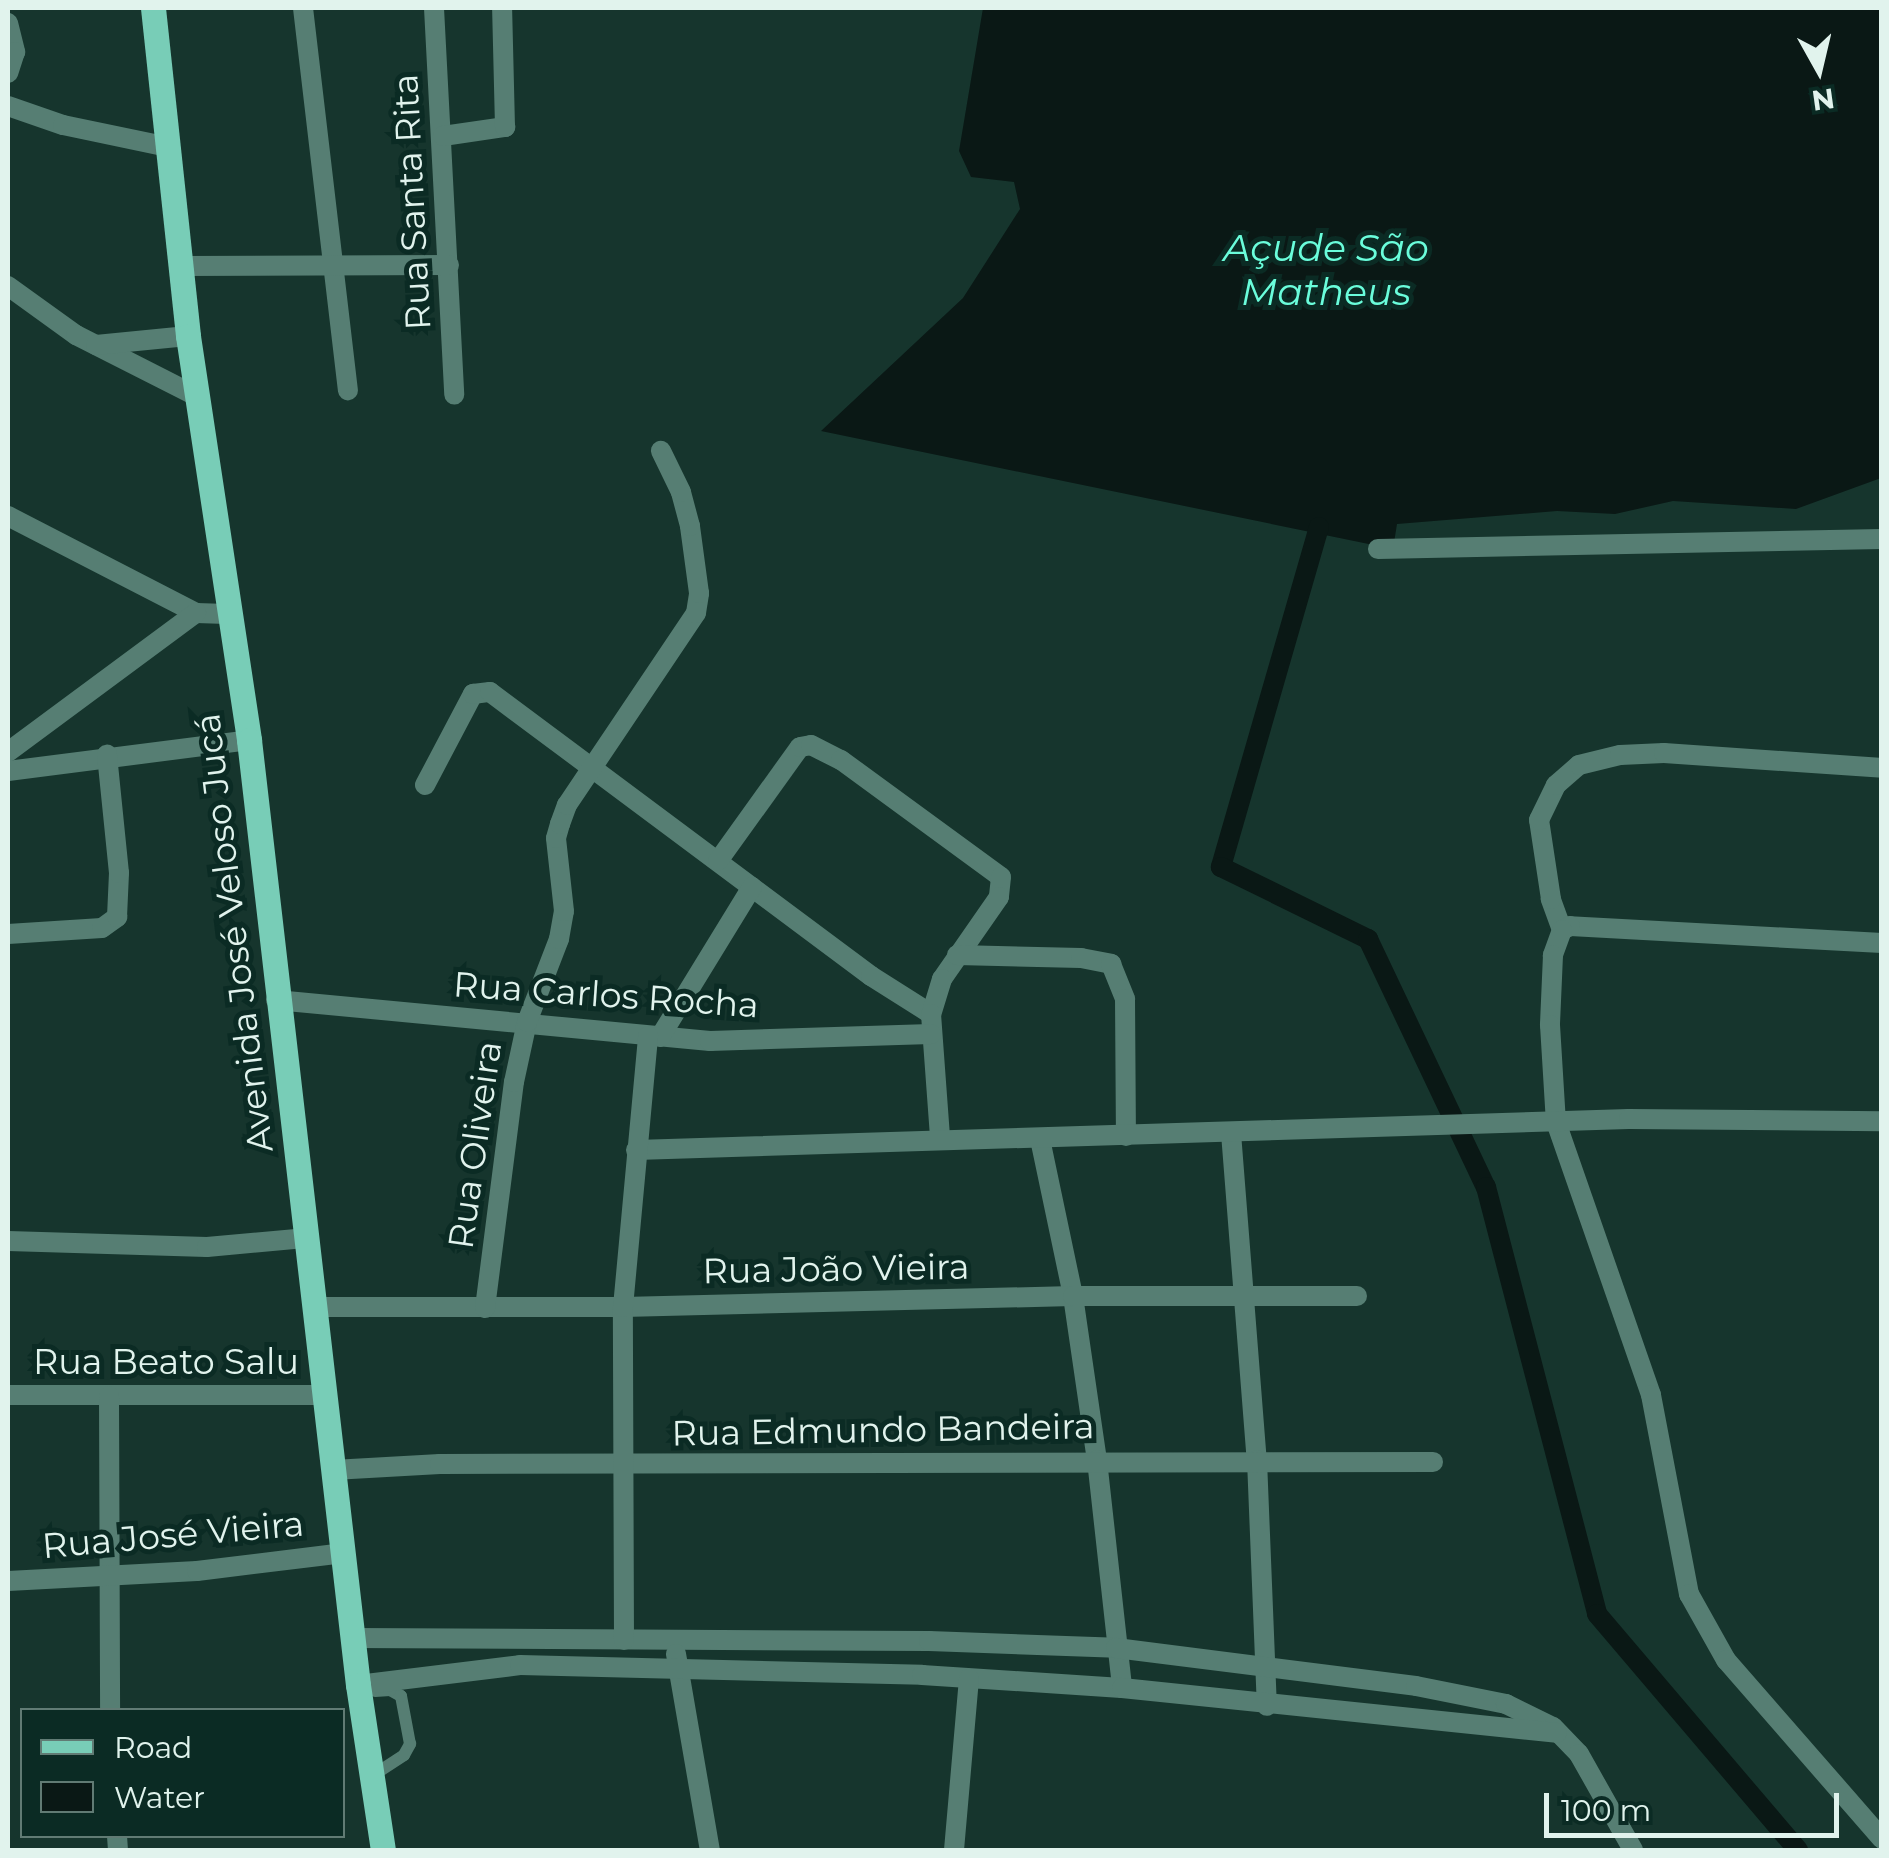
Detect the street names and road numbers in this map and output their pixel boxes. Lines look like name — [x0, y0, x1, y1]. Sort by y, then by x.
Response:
street label: Rua Santa Rita — [384, 73, 440, 331]
street label: Avenida José Veloso Jucá — [186, 711, 282, 1155]
street label: Rua Carlos Rocha — [452, 963, 760, 1027]
street label: Rua Oliveira — [440, 1039, 510, 1251]
street label: Rua João Vieira — [702, 1246, 970, 1292]
street label: Rua Beato Salu — [33, 1341, 299, 1383]
street label: Rua Edmundo Bandeira — [671, 1405, 1095, 1455]
street label: Rua José Vieira — [40, 1503, 306, 1567]

